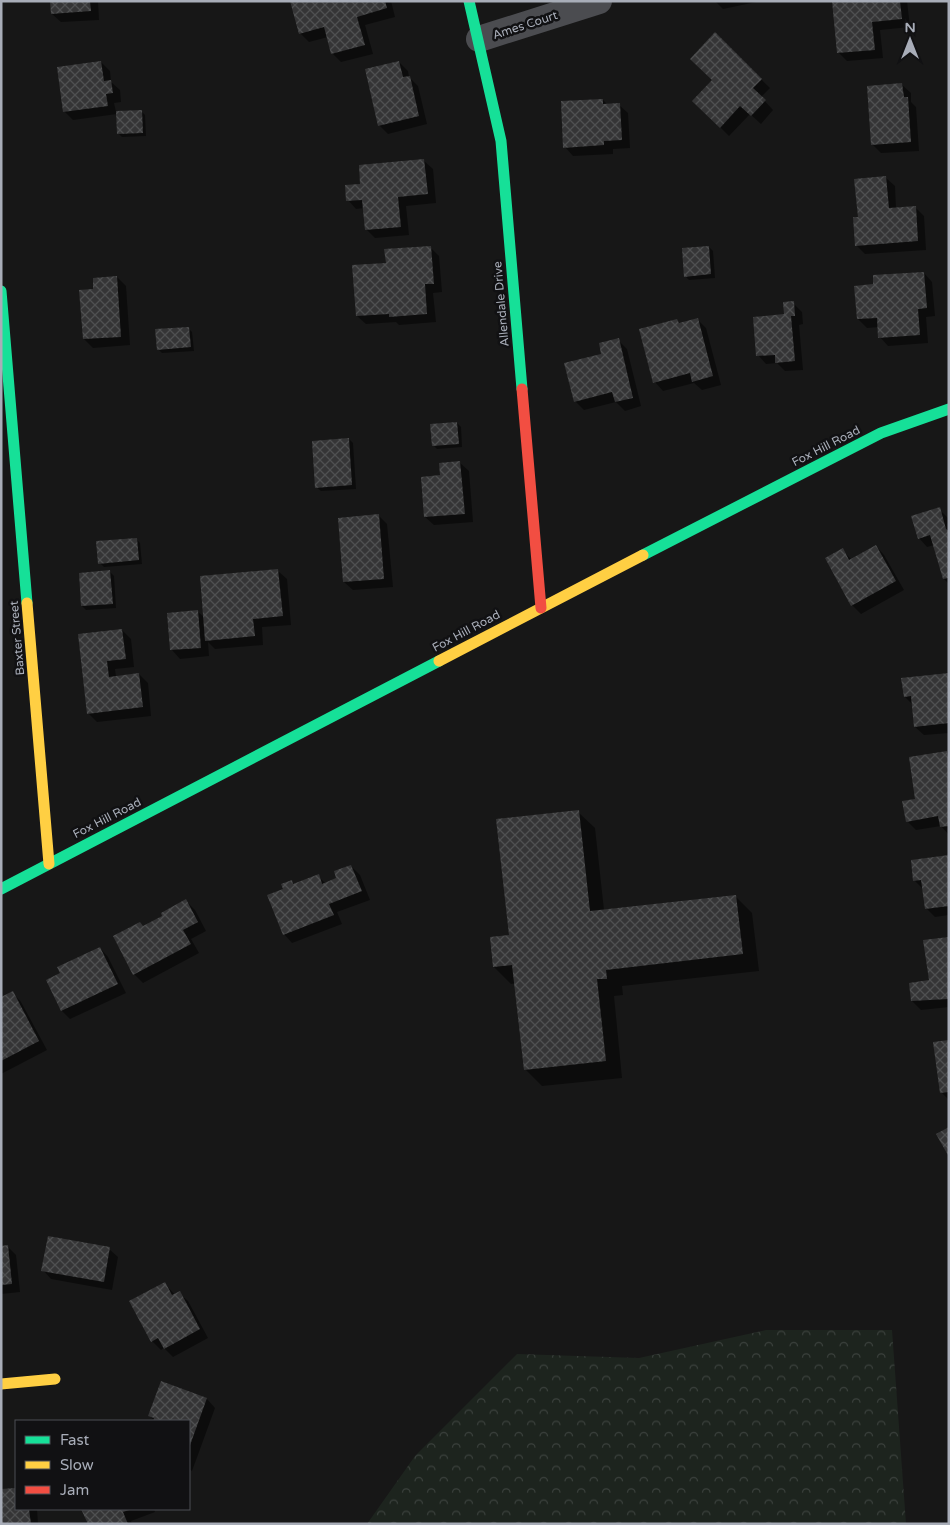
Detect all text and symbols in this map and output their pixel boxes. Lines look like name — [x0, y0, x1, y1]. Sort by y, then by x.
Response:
street label: Ames Court — [491, 8, 560, 42]
north arrow — [885, 15, 935, 65]
text: N — [904, 19, 916, 36]
street label: Allendale Drive — [490, 260, 512, 347]
street label: Fox Hill Road — [790, 423, 862, 469]
street label: Baxter Street — [7, 600, 27, 676]
street label: Fox Hill Road — [430, 607, 502, 655]
street label: Fox Hill Road — [71, 795, 143, 841]
legend — [15, 1420, 190, 1510]
text: Fast — [60, 1431, 90, 1449]
text: Slow — [60, 1456, 94, 1474]
text: Jam — [60, 1481, 89, 1499]

